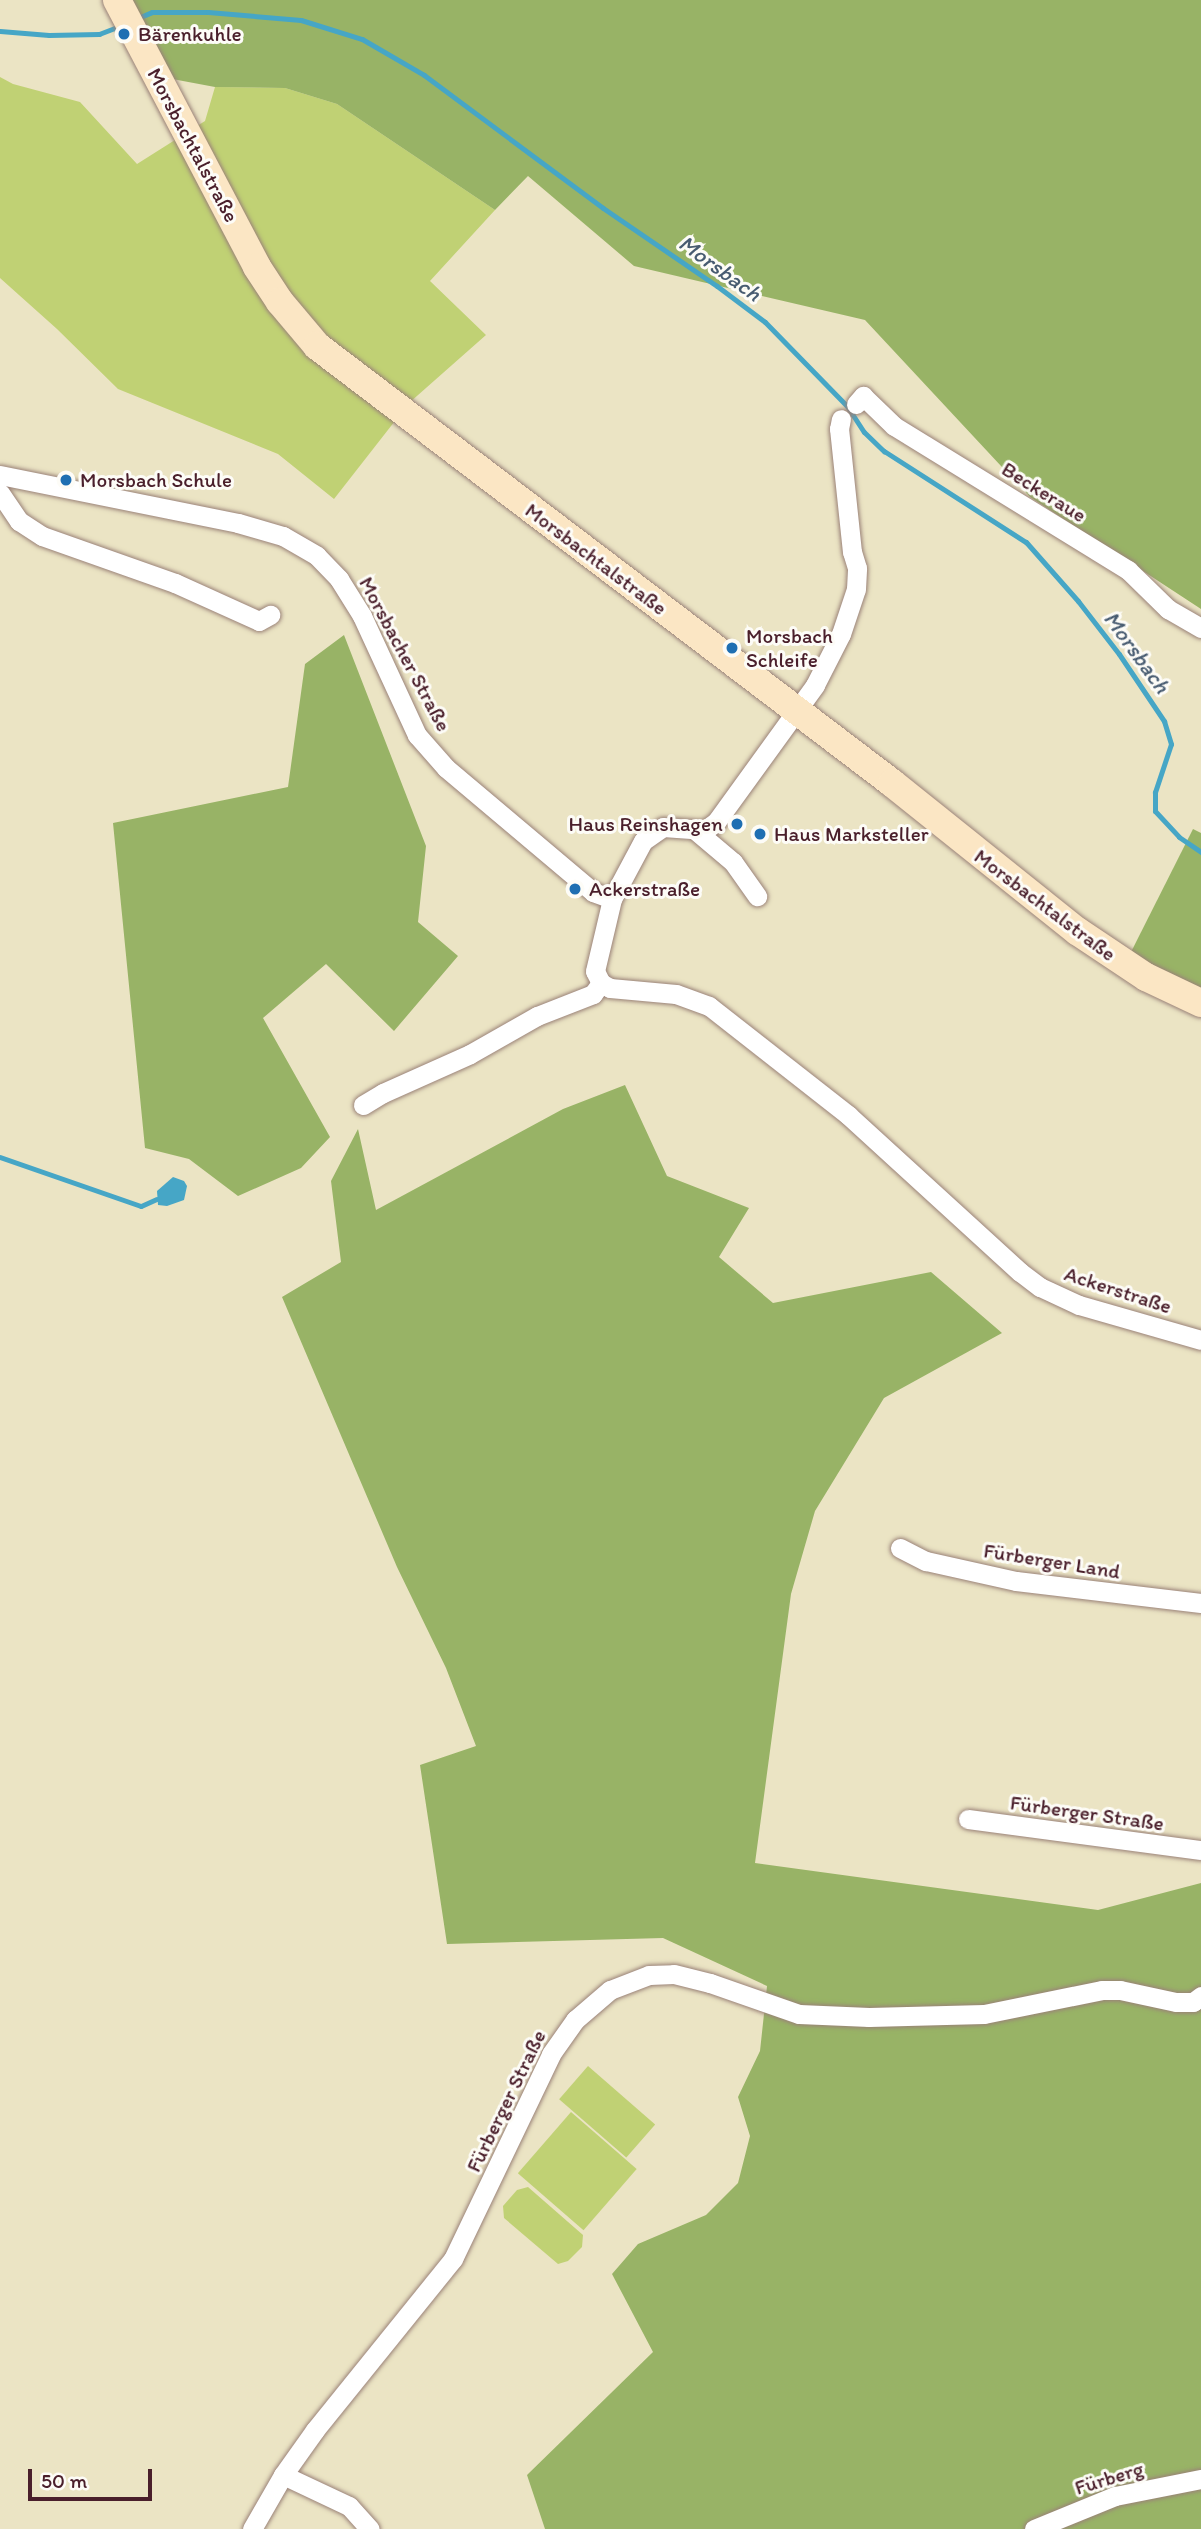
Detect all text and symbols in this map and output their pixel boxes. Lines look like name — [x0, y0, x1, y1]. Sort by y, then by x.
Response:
place label: Bärenkuhle — [138, 21, 242, 47]
marker: Bärenkuhle — [116, 26, 132, 42]
street label: Morsbachtalstraße — [142, 64, 244, 226]
water label: Morsbach — [673, 229, 767, 307]
street label: Beckeraue — [997, 456, 1091, 528]
place label: Morsbach Schule — [80, 467, 231, 493]
marker: Morsbach Schule — [58, 472, 74, 488]
street label: Morsbachtalstraße — [520, 498, 672, 620]
street label: Morsbacher Straße — [354, 572, 456, 736]
water label: Morsbach — [1098, 605, 1176, 699]
place label: Morsbach Schleife — [746, 623, 833, 673]
marker: Morsbach Schleife — [724, 640, 740, 656]
place label: Haus Reinshagen — [569, 811, 723, 837]
marker: Haus Reinshagen — [729, 816, 745, 832]
place label: Haus Marksteller — [774, 821, 929, 847]
marker: Haus Marksteller — [752, 826, 768, 842]
street label: Morsbachtalstraße — [969, 844, 1121, 966]
place label: Ackerstraße — [589, 876, 700, 902]
marker: Ackerstraße — [567, 881, 583, 897]
street label: Ackerstraße — [1061, 1261, 1175, 1319]
street label: Fürberger Land — [982, 1538, 1122, 1584]
street label: Fürberger Straße — [1009, 1790, 1165, 1836]
street label: Fürberger Straße — [461, 2026, 551, 2176]
scale bar — [32, 2456, 156, 2500]
street label: Fürberg — [1072, 2456, 1146, 2500]
text: 50 m — [41, 2468, 87, 2493]

